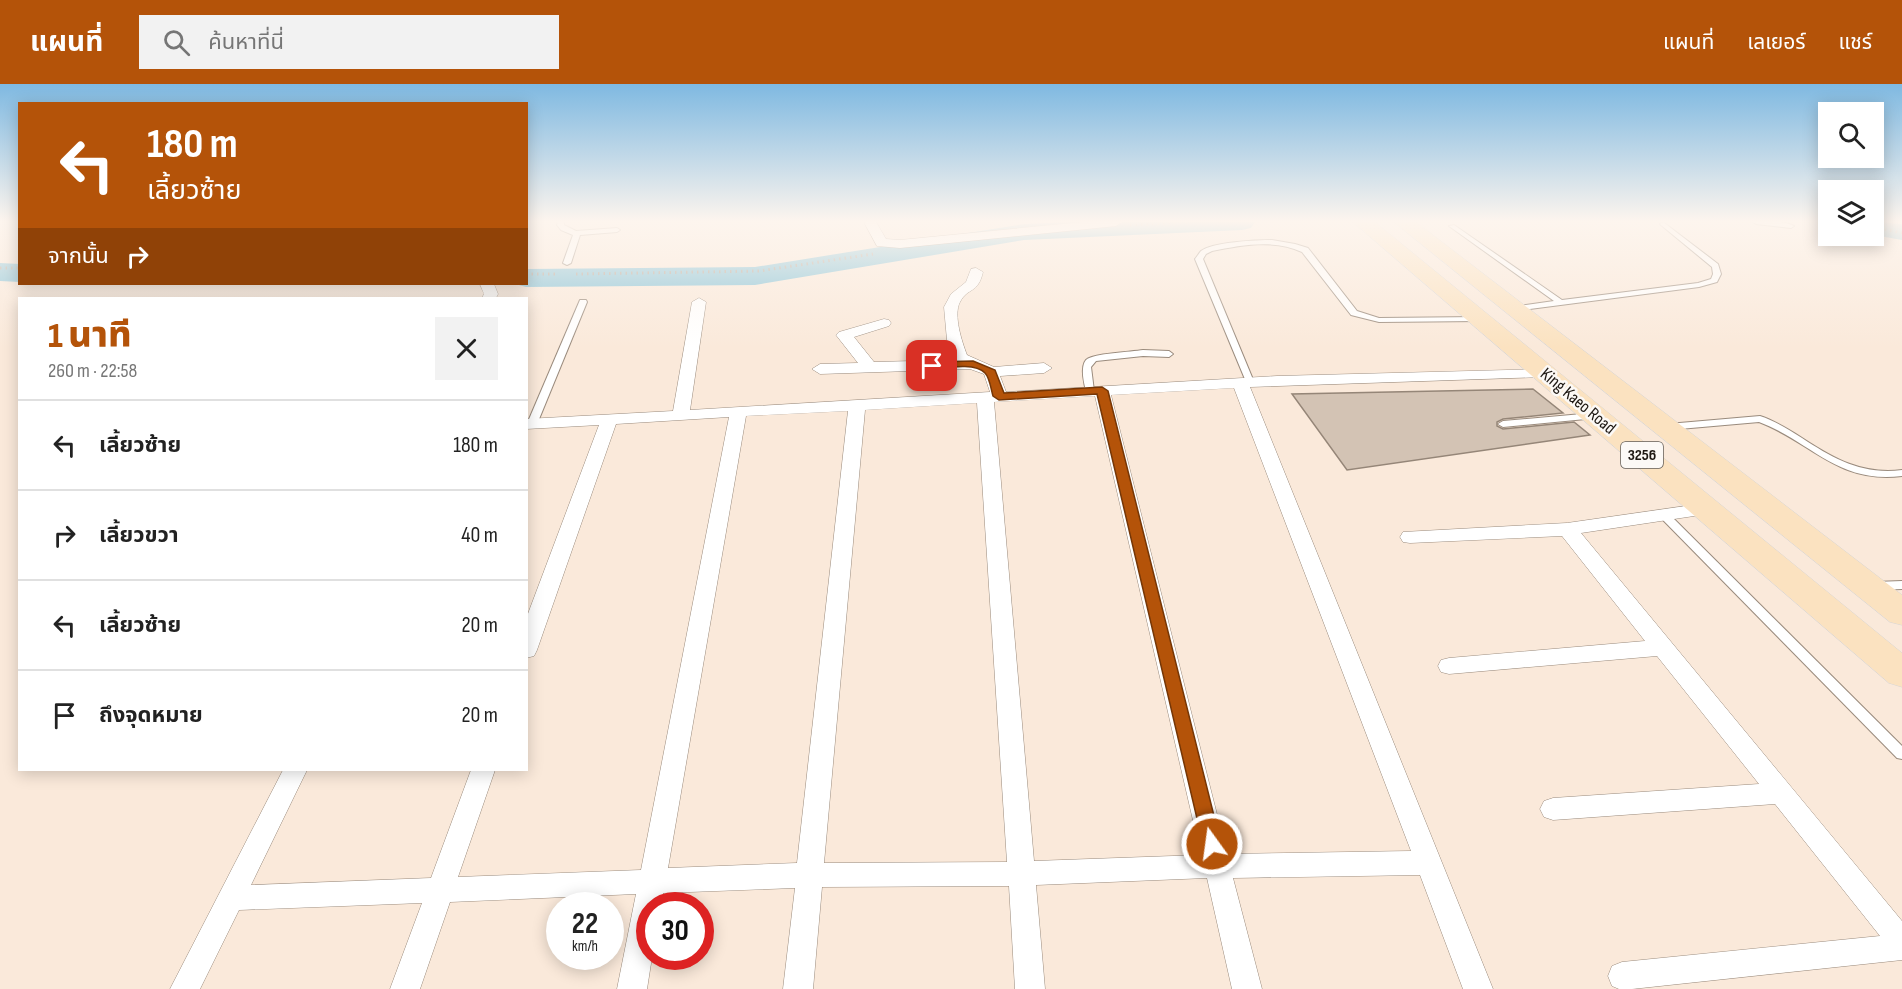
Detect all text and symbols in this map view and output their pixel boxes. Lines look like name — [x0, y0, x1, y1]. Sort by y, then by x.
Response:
search box — [139, 15, 559, 69]
text: แผนที่ — [30, 26, 103, 59]
icon: search — [160, 26, 193, 59]
text: ค้นหาที่นี่ — [208, 29, 284, 56]
text: แผนที่ — [1663, 30, 1714, 55]
text: เลเยอร์ — [1747, 30, 1806, 55]
text: แชร์ — [1839, 30, 1872, 55]
map controls — [1818, 102, 1884, 246]
button: search — [1818, 102, 1884, 168]
text: 180 m — [147, 119, 238, 170]
icon: left — [48, 126, 126, 204]
text: เลี้ยวซ้าย — [147, 175, 241, 207]
button: layers — [1818, 180, 1884, 246]
icon: right — [121, 240, 154, 273]
text: จากนั้น — [48, 243, 109, 270]
text: 1 นาที — [48, 315, 131, 358]
button: close — [435, 317, 498, 380]
pin — [906, 340, 957, 391]
icon: arrive — [915, 349, 948, 382]
text: 260 m · 22:58 — [48, 359, 137, 383]
street label: King Kaeo Road — [1536, 363, 1620, 439]
icon: left — [48, 429, 81, 462]
text: เลี้ยวซ้าย — [99, 432, 181, 459]
text: 180 m — [453, 432, 498, 459]
road number: 3256 — [1621, 442, 1663, 468]
icon: right — [48, 519, 81, 552]
text: เลี้ยวขวา — [99, 522, 179, 549]
text: 40 m — [461, 522, 498, 549]
icon: left — [48, 609, 81, 642]
text: เลี้ยวซ้าย — [99, 612, 181, 639]
text: 20 m — [462, 612, 498, 639]
icon: arrive — [48, 699, 81, 732]
text: ถึงจุดหมาย — [99, 702, 203, 729]
text: 20 m — [462, 702, 498, 729]
position arrow — [1180, 812, 1244, 876]
speed limit sign: 30 — [636, 892, 714, 970]
text: 22 — [572, 906, 598, 942]
text: km/h — [572, 937, 598, 956]

